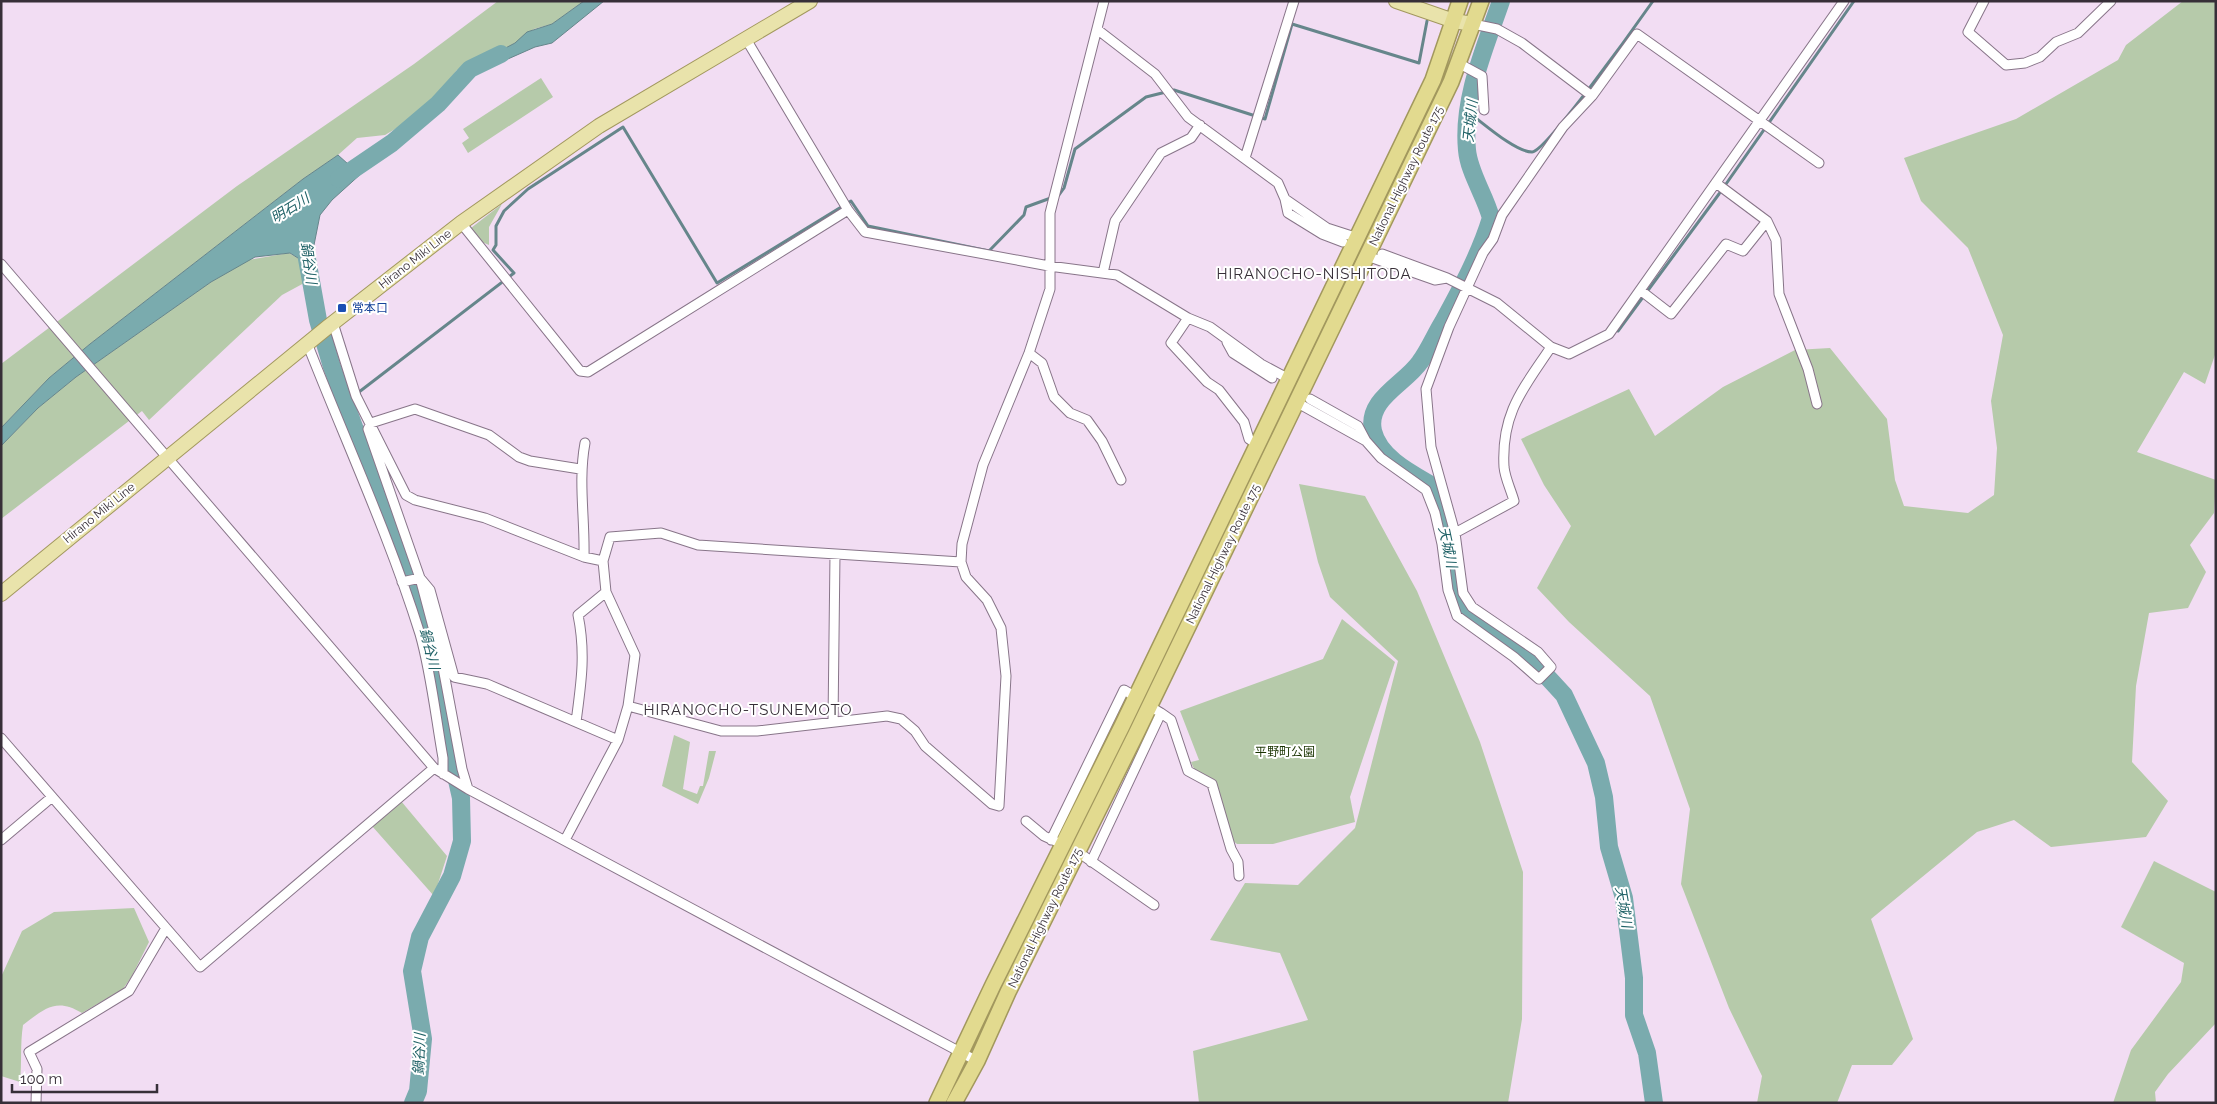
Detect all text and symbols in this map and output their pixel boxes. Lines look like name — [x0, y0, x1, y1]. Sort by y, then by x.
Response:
water label: 天城川 — [1460, 97, 1480, 143]
street label: National Highway Route 175 — [1366, 103, 1446, 248]
water label: 明石川 — [268, 189, 314, 226]
street label: Hirano Miki Line — [376, 226, 454, 292]
water label: 鍋谷川 — [298, 241, 320, 287]
district label: HIRANOCHO-NISHITODA — [1216, 265, 1412, 283]
place label: 常本口 — [352, 301, 388, 315]
marker: 常本口 — [336, 302, 348, 314]
street label: Hirano Miki Line — [60, 480, 138, 546]
street label: National Highway Route 175 — [1183, 481, 1263, 626]
water label: 天城川 — [1436, 525, 1461, 571]
water label: 鍋谷川 — [417, 627, 443, 673]
district label: HIRANOCHO-TSUNEMOTO — [644, 701, 852, 719]
park label: 平野町公園 — [1255, 745, 1315, 759]
street label: National Highway Route 175 — [1005, 845, 1085, 990]
water label: 天城川 — [1612, 885, 1636, 931]
water label: 鍋谷川 — [410, 1031, 428, 1075]
scale bar — [12, 1062, 158, 1094]
text: 100 m — [20, 1070, 62, 1088]

